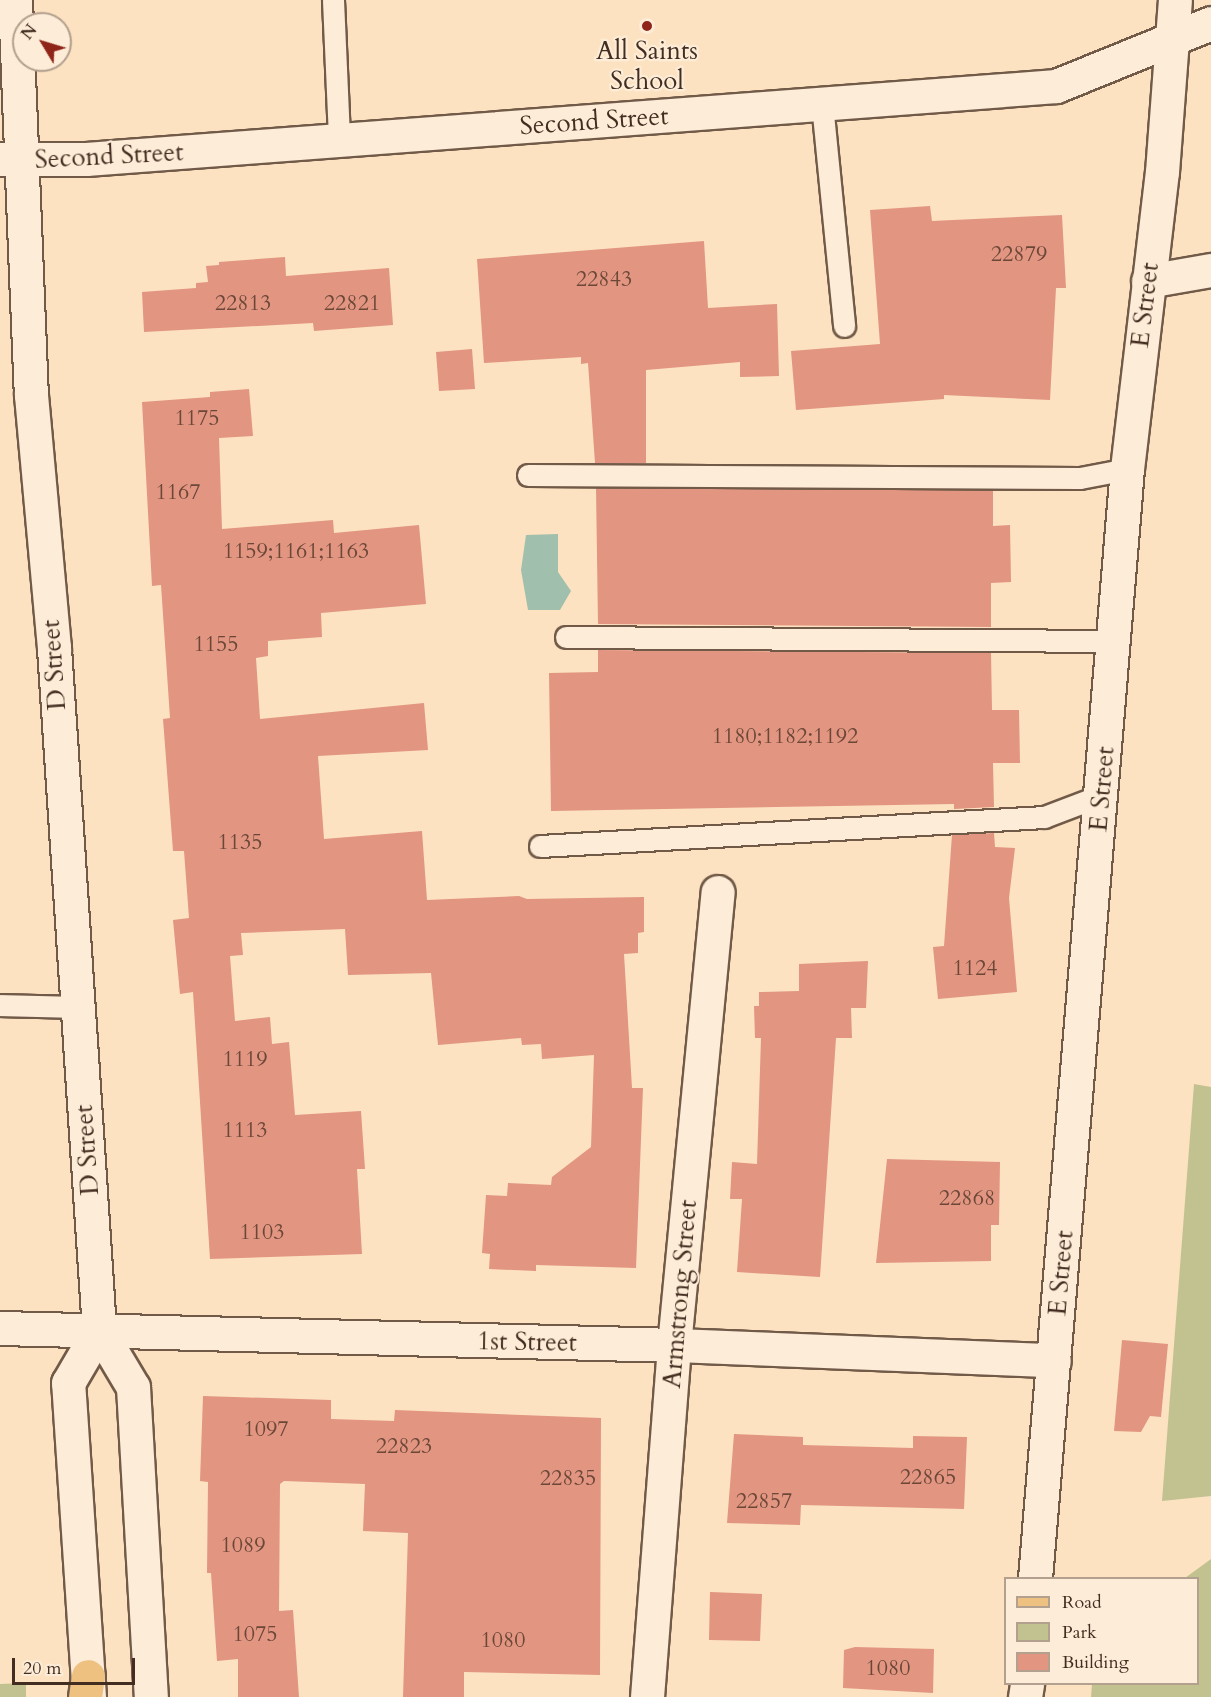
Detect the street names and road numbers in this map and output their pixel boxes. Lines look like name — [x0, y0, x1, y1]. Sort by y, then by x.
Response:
street label: Second Street — [519, 100, 669, 142]
street label: Second Street — [34, 137, 184, 175]
street label: E Street — [1124, 261, 1166, 349]
street label: D Street — [35, 619, 73, 711]
street label: E Street — [1083, 745, 1121, 833]
street label: D Street — [68, 1104, 106, 1196]
street label: Armstrong Street — [656, 1198, 704, 1390]
street label: E Street — [1042, 1229, 1080, 1317]
street label: 1st Street — [477, 1326, 577, 1358]

